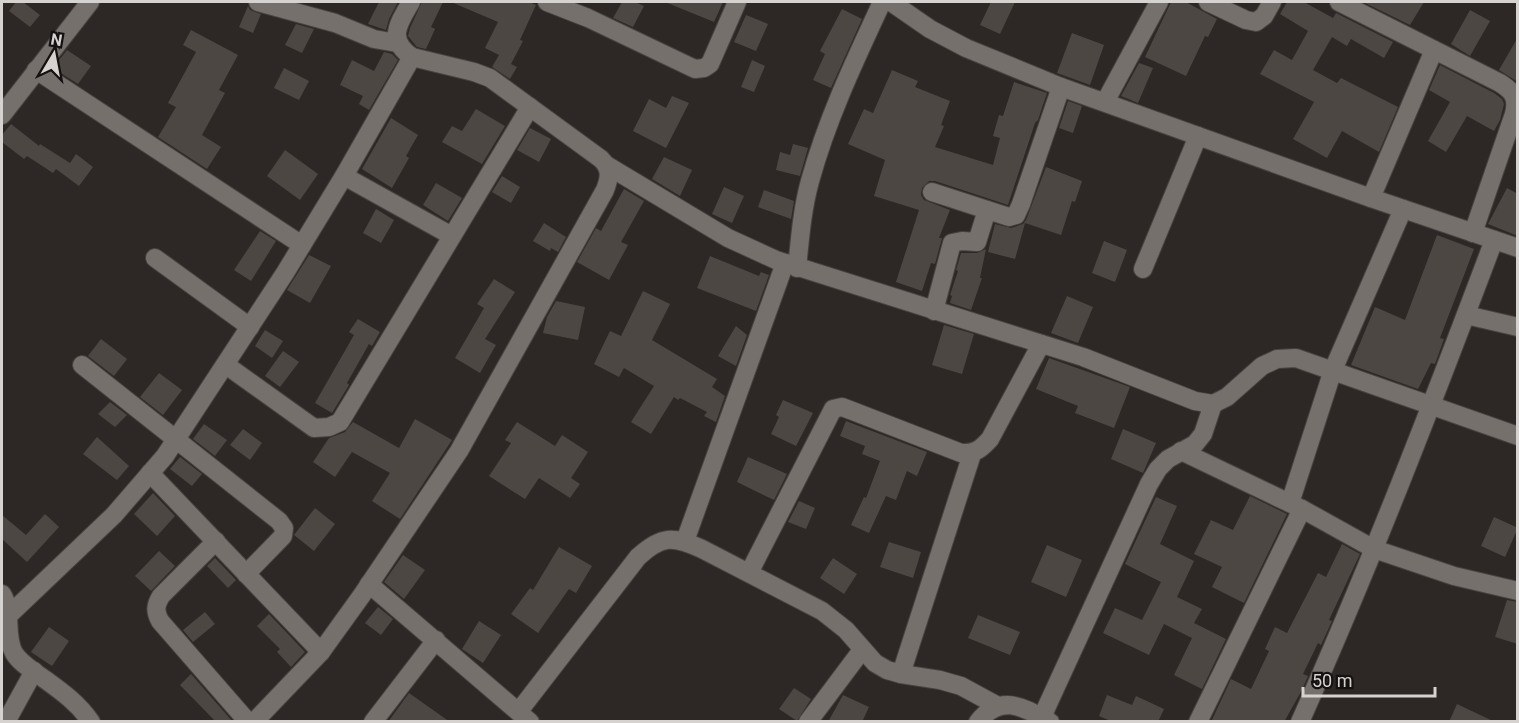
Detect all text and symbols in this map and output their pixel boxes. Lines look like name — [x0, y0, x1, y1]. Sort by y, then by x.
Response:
north arrow — [24, 24, 84, 84]
text: N — [49, 29, 64, 50]
scale bar — [1303, 660, 1435, 698]
text: 50 m — [1312, 670, 1352, 691]

